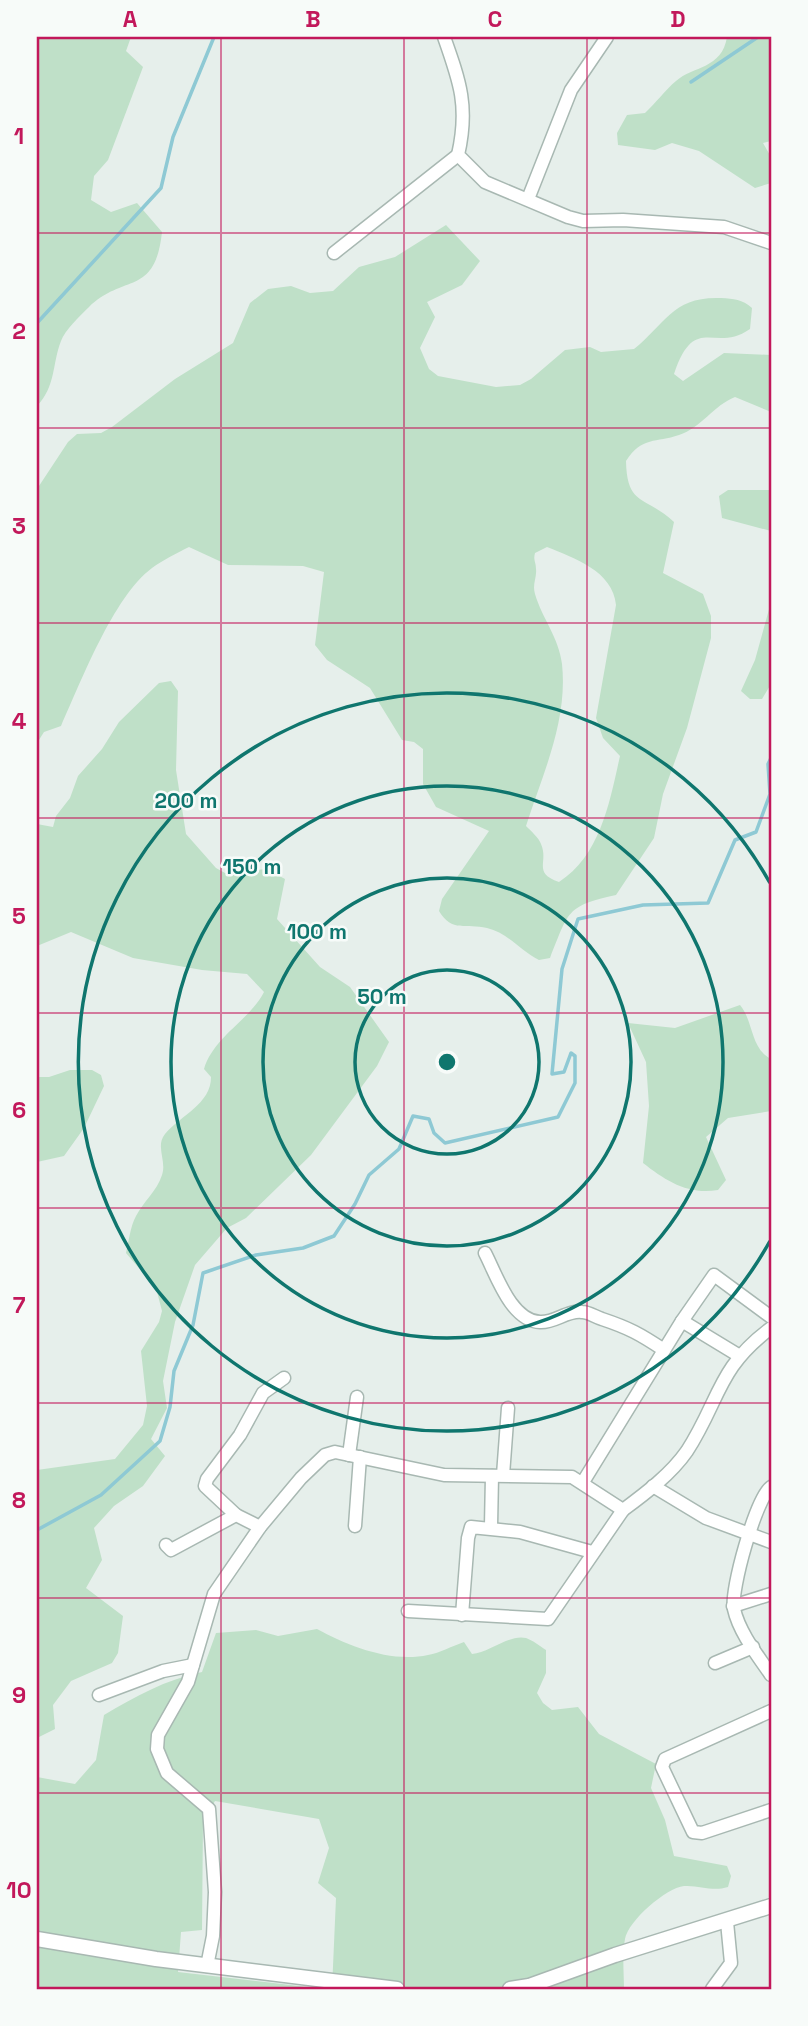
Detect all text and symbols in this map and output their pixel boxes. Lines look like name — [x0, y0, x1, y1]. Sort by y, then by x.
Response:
text: A — [123, 4, 138, 34]
text: B — [305, 4, 321, 34]
text: C — [488, 4, 502, 34]
text: D — [670, 4, 686, 34]
text: 1 — [14, 121, 24, 151]
text: 2 — [12, 316, 26, 346]
text: 3 — [12, 511, 26, 541]
text: 4 — [12, 706, 27, 736]
text: 200 m — [155, 787, 217, 814]
text: 150 m — [223, 853, 281, 880]
text: 5 — [12, 901, 26, 931]
text: 100 m — [287, 918, 347, 945]
text: 50 m — [357, 983, 407, 1010]
centre of rings — [435, 1050, 459, 1074]
text: 6 — [12, 1095, 26, 1125]
text: 7 — [13, 1290, 26, 1320]
text: 8 — [12, 1485, 26, 1515]
text: 9 — [12, 1680, 26, 1710]
text: 10 — [6, 1875, 32, 1905]

